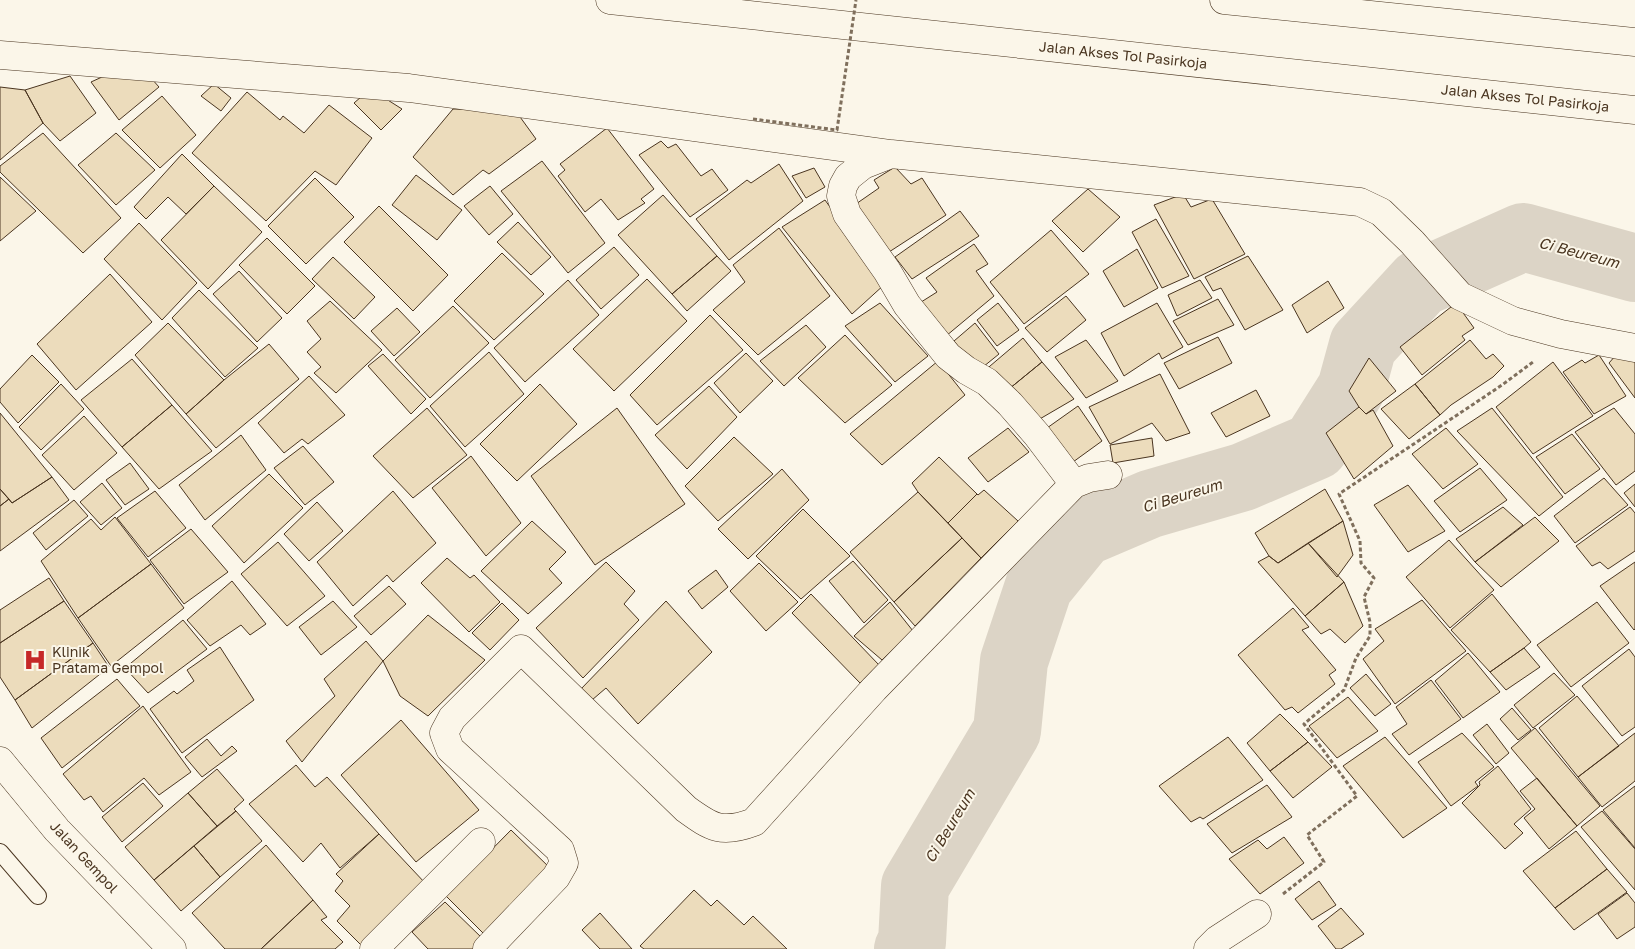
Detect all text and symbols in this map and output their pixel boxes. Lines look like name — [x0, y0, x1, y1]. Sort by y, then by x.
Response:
street label: Jalan Akses Tol Pasirkoja — [1038, 37, 1208, 72]
street label: Jalan Akses Tol Pasirkoja — [1440, 80, 1610, 115]
water label: Ci Beureum — [1537, 233, 1622, 272]
water label: Ci Beureum — [1140, 474, 1225, 516]
place label: Klinik Pratama Gempol — [52, 643, 163, 676]
hospital icon: Klinik Pratama Gempol — [22, 647, 48, 673]
water label: Ci Beureum — [920, 785, 978, 865]
street label: Jalan Gempol — [47, 817, 122, 896]

